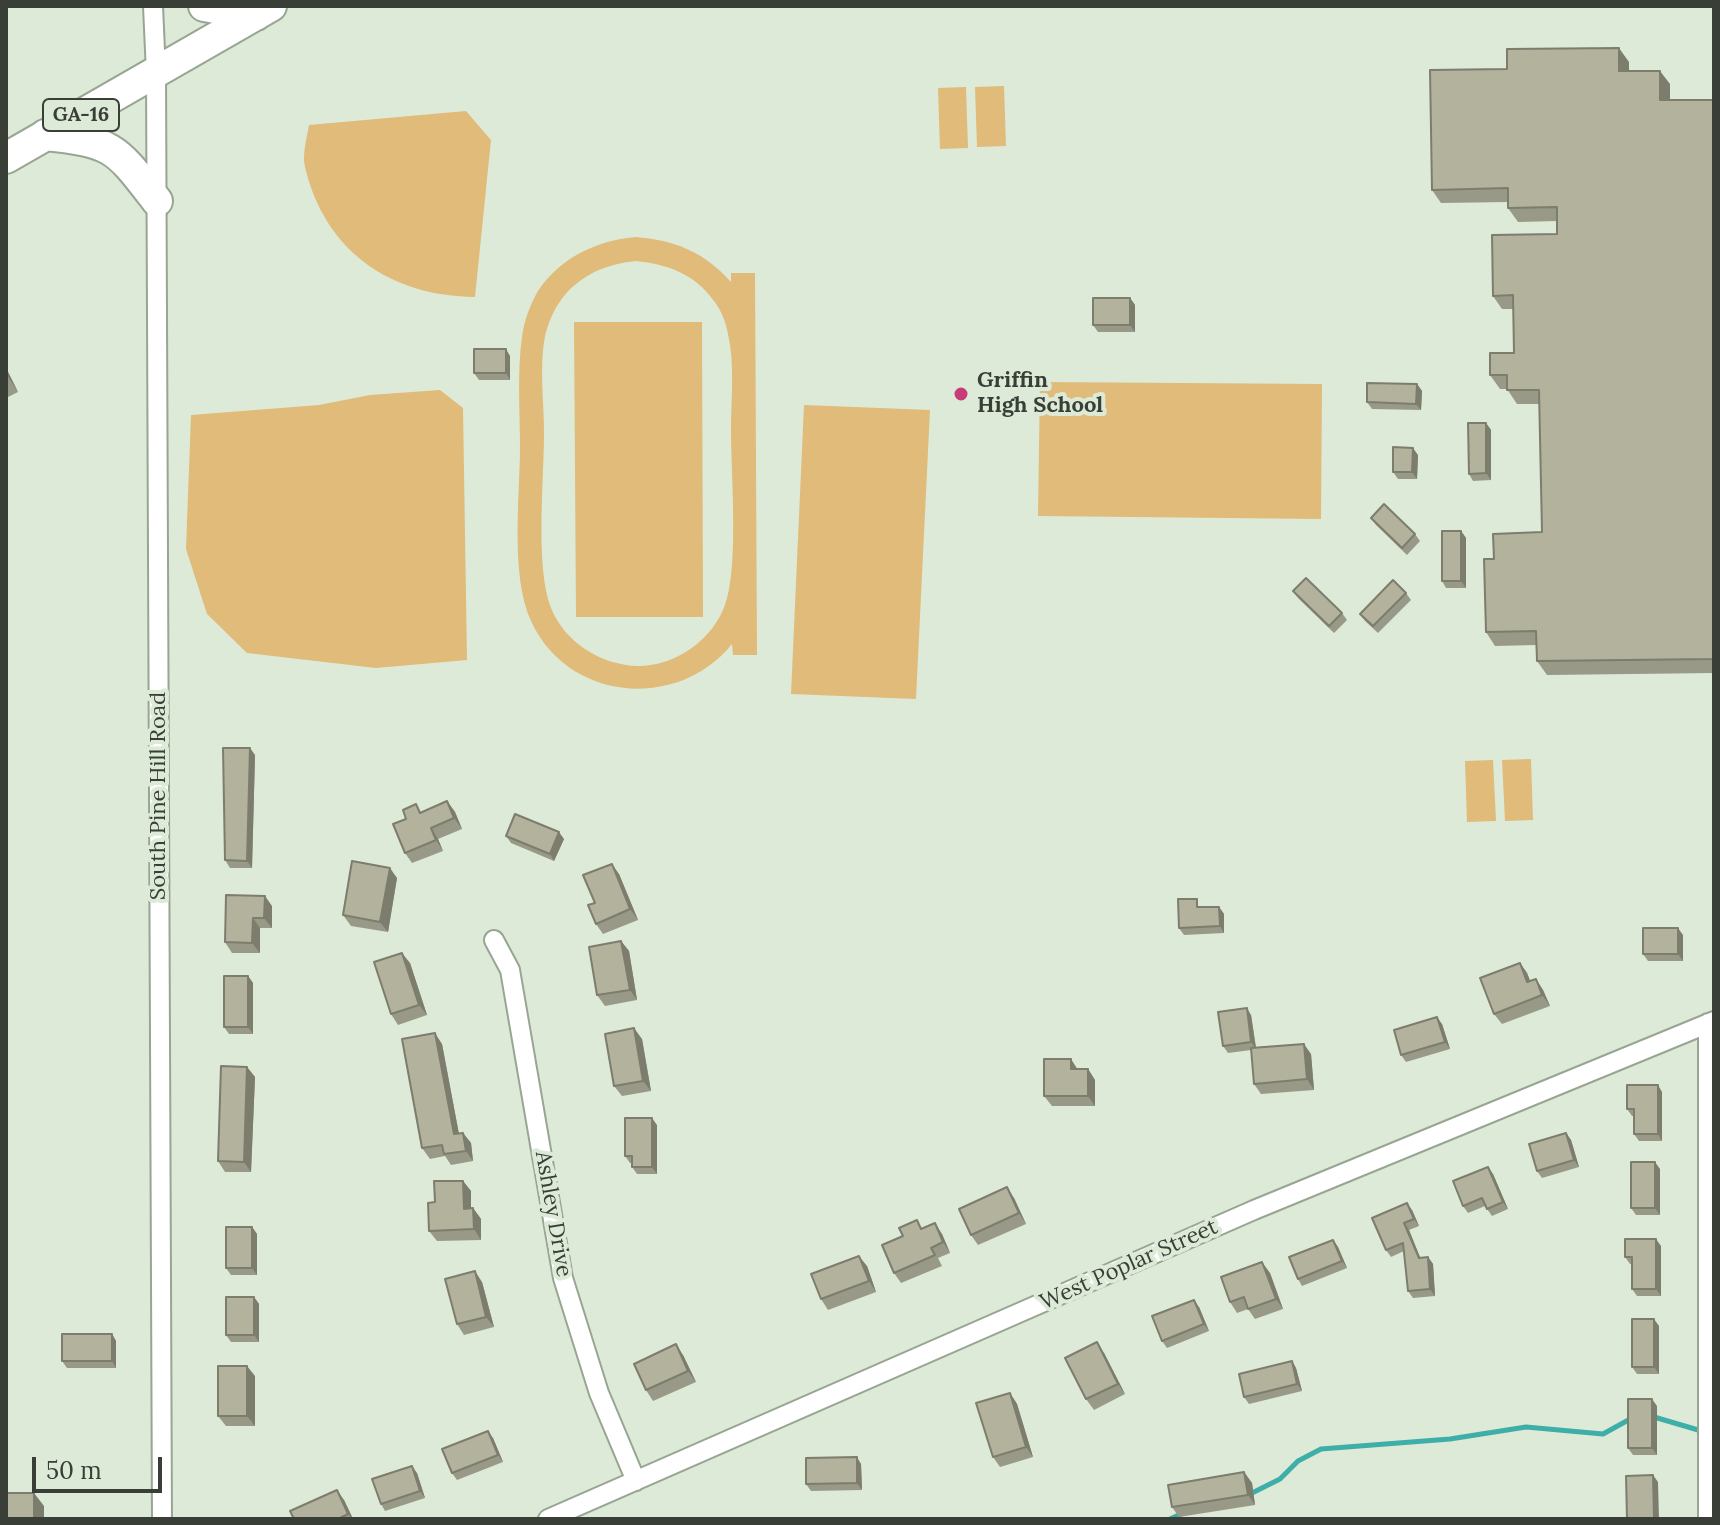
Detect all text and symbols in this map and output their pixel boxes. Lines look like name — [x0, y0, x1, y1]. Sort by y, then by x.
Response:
road number: GA-16 — [43, 99, 119, 131]
place label: Griffin High School — [977, 368, 1103, 420]
marker: Griffin High School — [952, 385, 970, 403]
street label: South Pine Hill Road — [146, 692, 172, 900]
street label: Ashley Drive — [529, 1149, 577, 1279]
street label: West Poplar Street — [1036, 1214, 1222, 1316]
scale bar — [36, 1441, 166, 1491]
text: 50 m — [46, 1455, 102, 1486]

